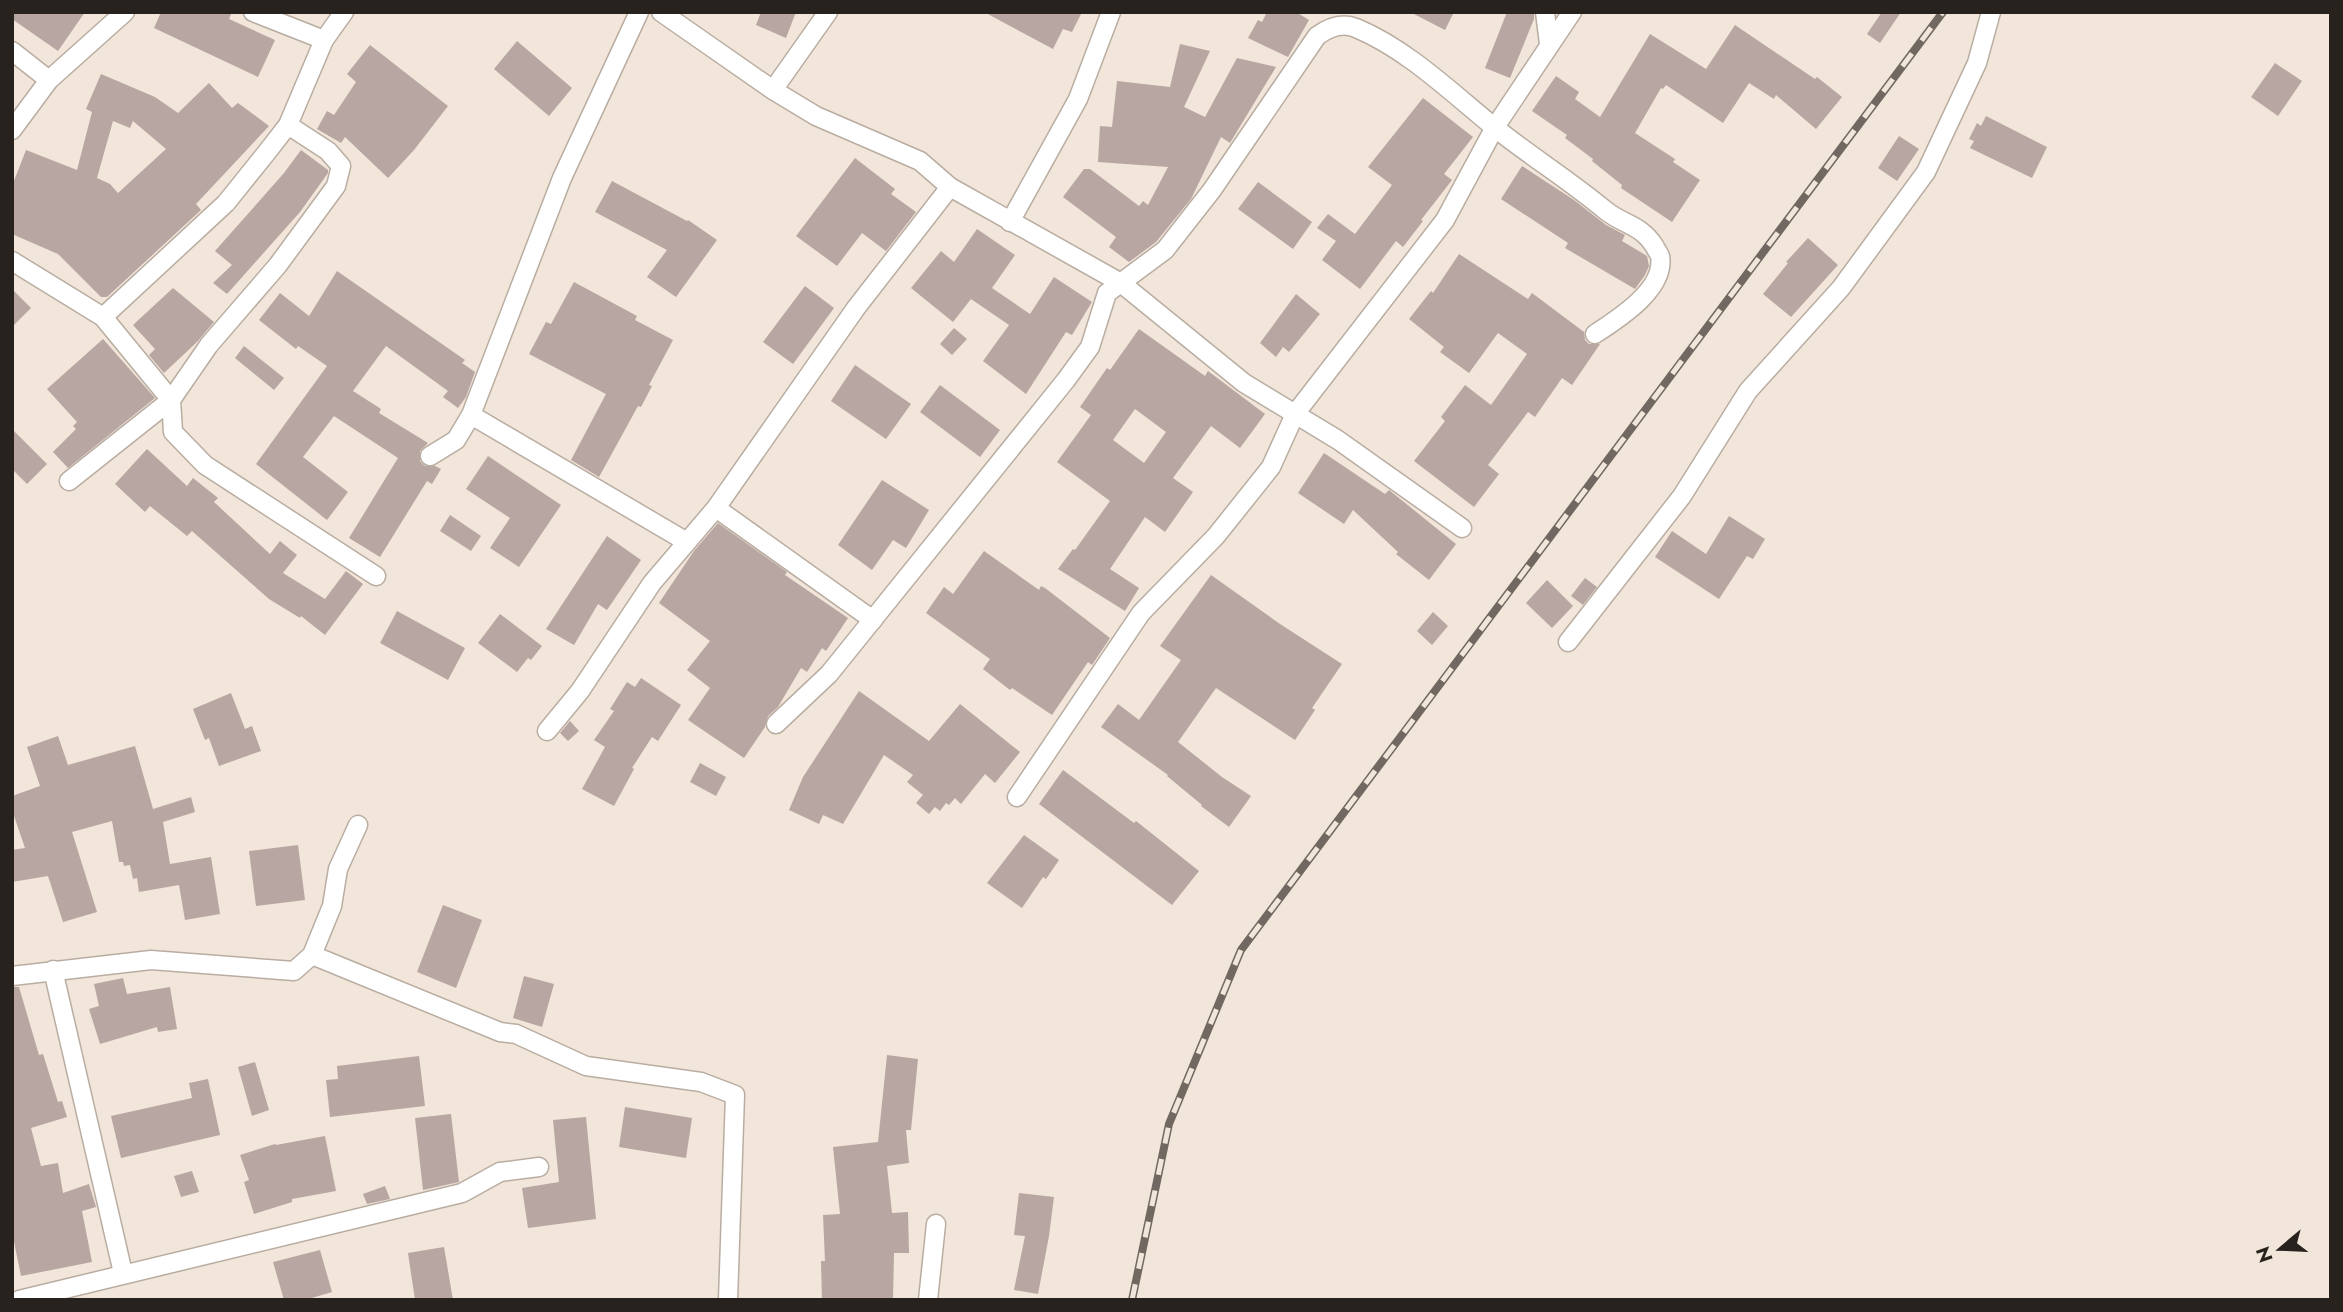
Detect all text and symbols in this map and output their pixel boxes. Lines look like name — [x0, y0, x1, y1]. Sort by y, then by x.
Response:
north arrow — [2245, 1214, 2315, 1284]
text: N — [2249, 1243, 2280, 1266]

